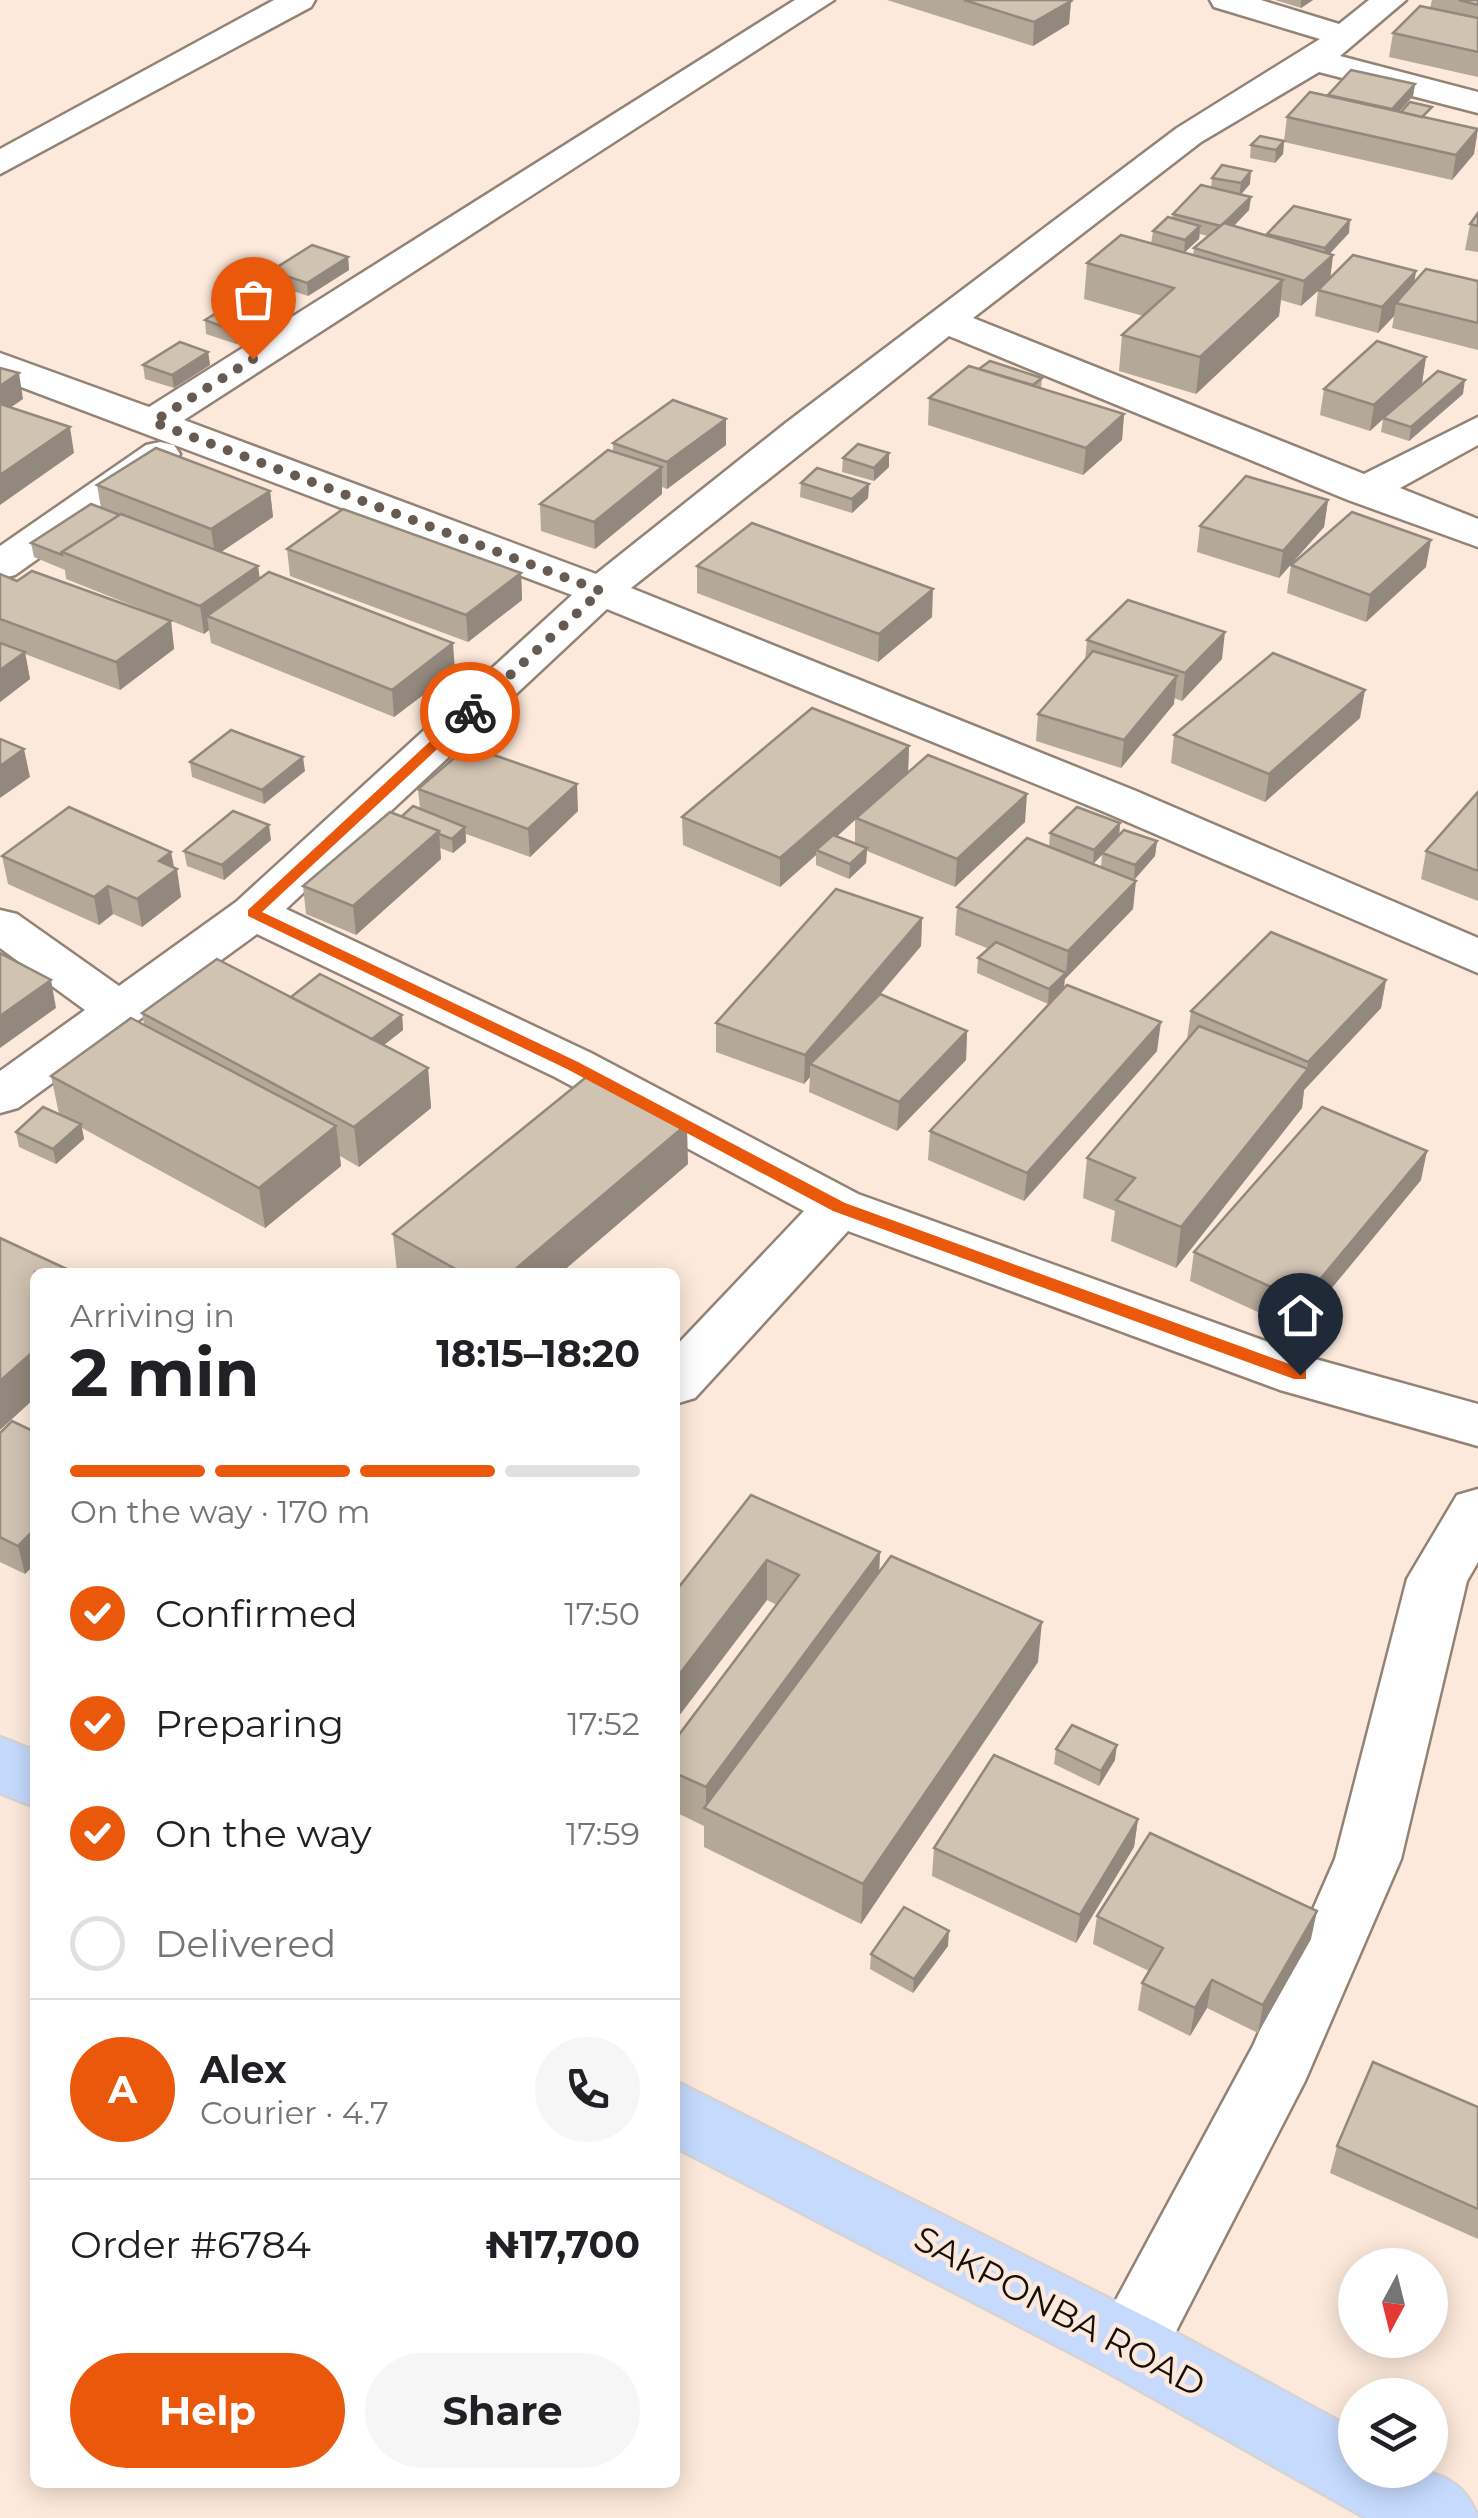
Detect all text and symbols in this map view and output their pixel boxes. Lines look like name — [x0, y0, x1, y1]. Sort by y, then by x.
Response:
pin — [211, 257, 296, 360]
icon: bag — [226, 272, 281, 327]
courier — [420, 662, 520, 762]
icon: bike — [443, 685, 498, 740]
pin — [1258, 1273, 1343, 1376]
icon: home — [1273, 1288, 1328, 1343]
text: Arriving in — [70, 1296, 235, 1335]
text: 18:15–18:20 — [436, 1330, 640, 1377]
text: 2 min — [70, 1333, 259, 1412]
text: On the way · 170 m — [70, 1492, 370, 1531]
icon: check — [70, 1586, 125, 1641]
text: Confirmed — [155, 1590, 358, 1637]
text: 17:50 — [564, 1594, 640, 1633]
icon: check — [70, 1696, 125, 1751]
text: Preparing — [155, 1700, 344, 1747]
text: 17:52 — [567, 1704, 640, 1743]
icon: check — [70, 1806, 125, 1861]
text: On the way — [155, 1810, 372, 1857]
text: 17:59 — [566, 1814, 640, 1853]
text: Delivered — [155, 1920, 336, 1967]
button: phone — [535, 2037, 640, 2142]
text: Alex — [200, 2046, 287, 2093]
text: A — [108, 2066, 137, 2113]
text: Courier · 4.7 — [200, 2093, 389, 2132]
street label: SAKPONBA ROAD — [907, 2216, 1213, 2406]
text: Order #6784 — [70, 2221, 311, 2268]
text: ₦17,700 — [485, 2221, 640, 2268]
north arrow — [1338, 2248, 1448, 2358]
map controls — [1338, 2248, 1448, 2488]
button: Help — [70, 2353, 345, 2468]
button: Share — [365, 2353, 640, 2468]
button: layers — [1338, 2378, 1448, 2488]

